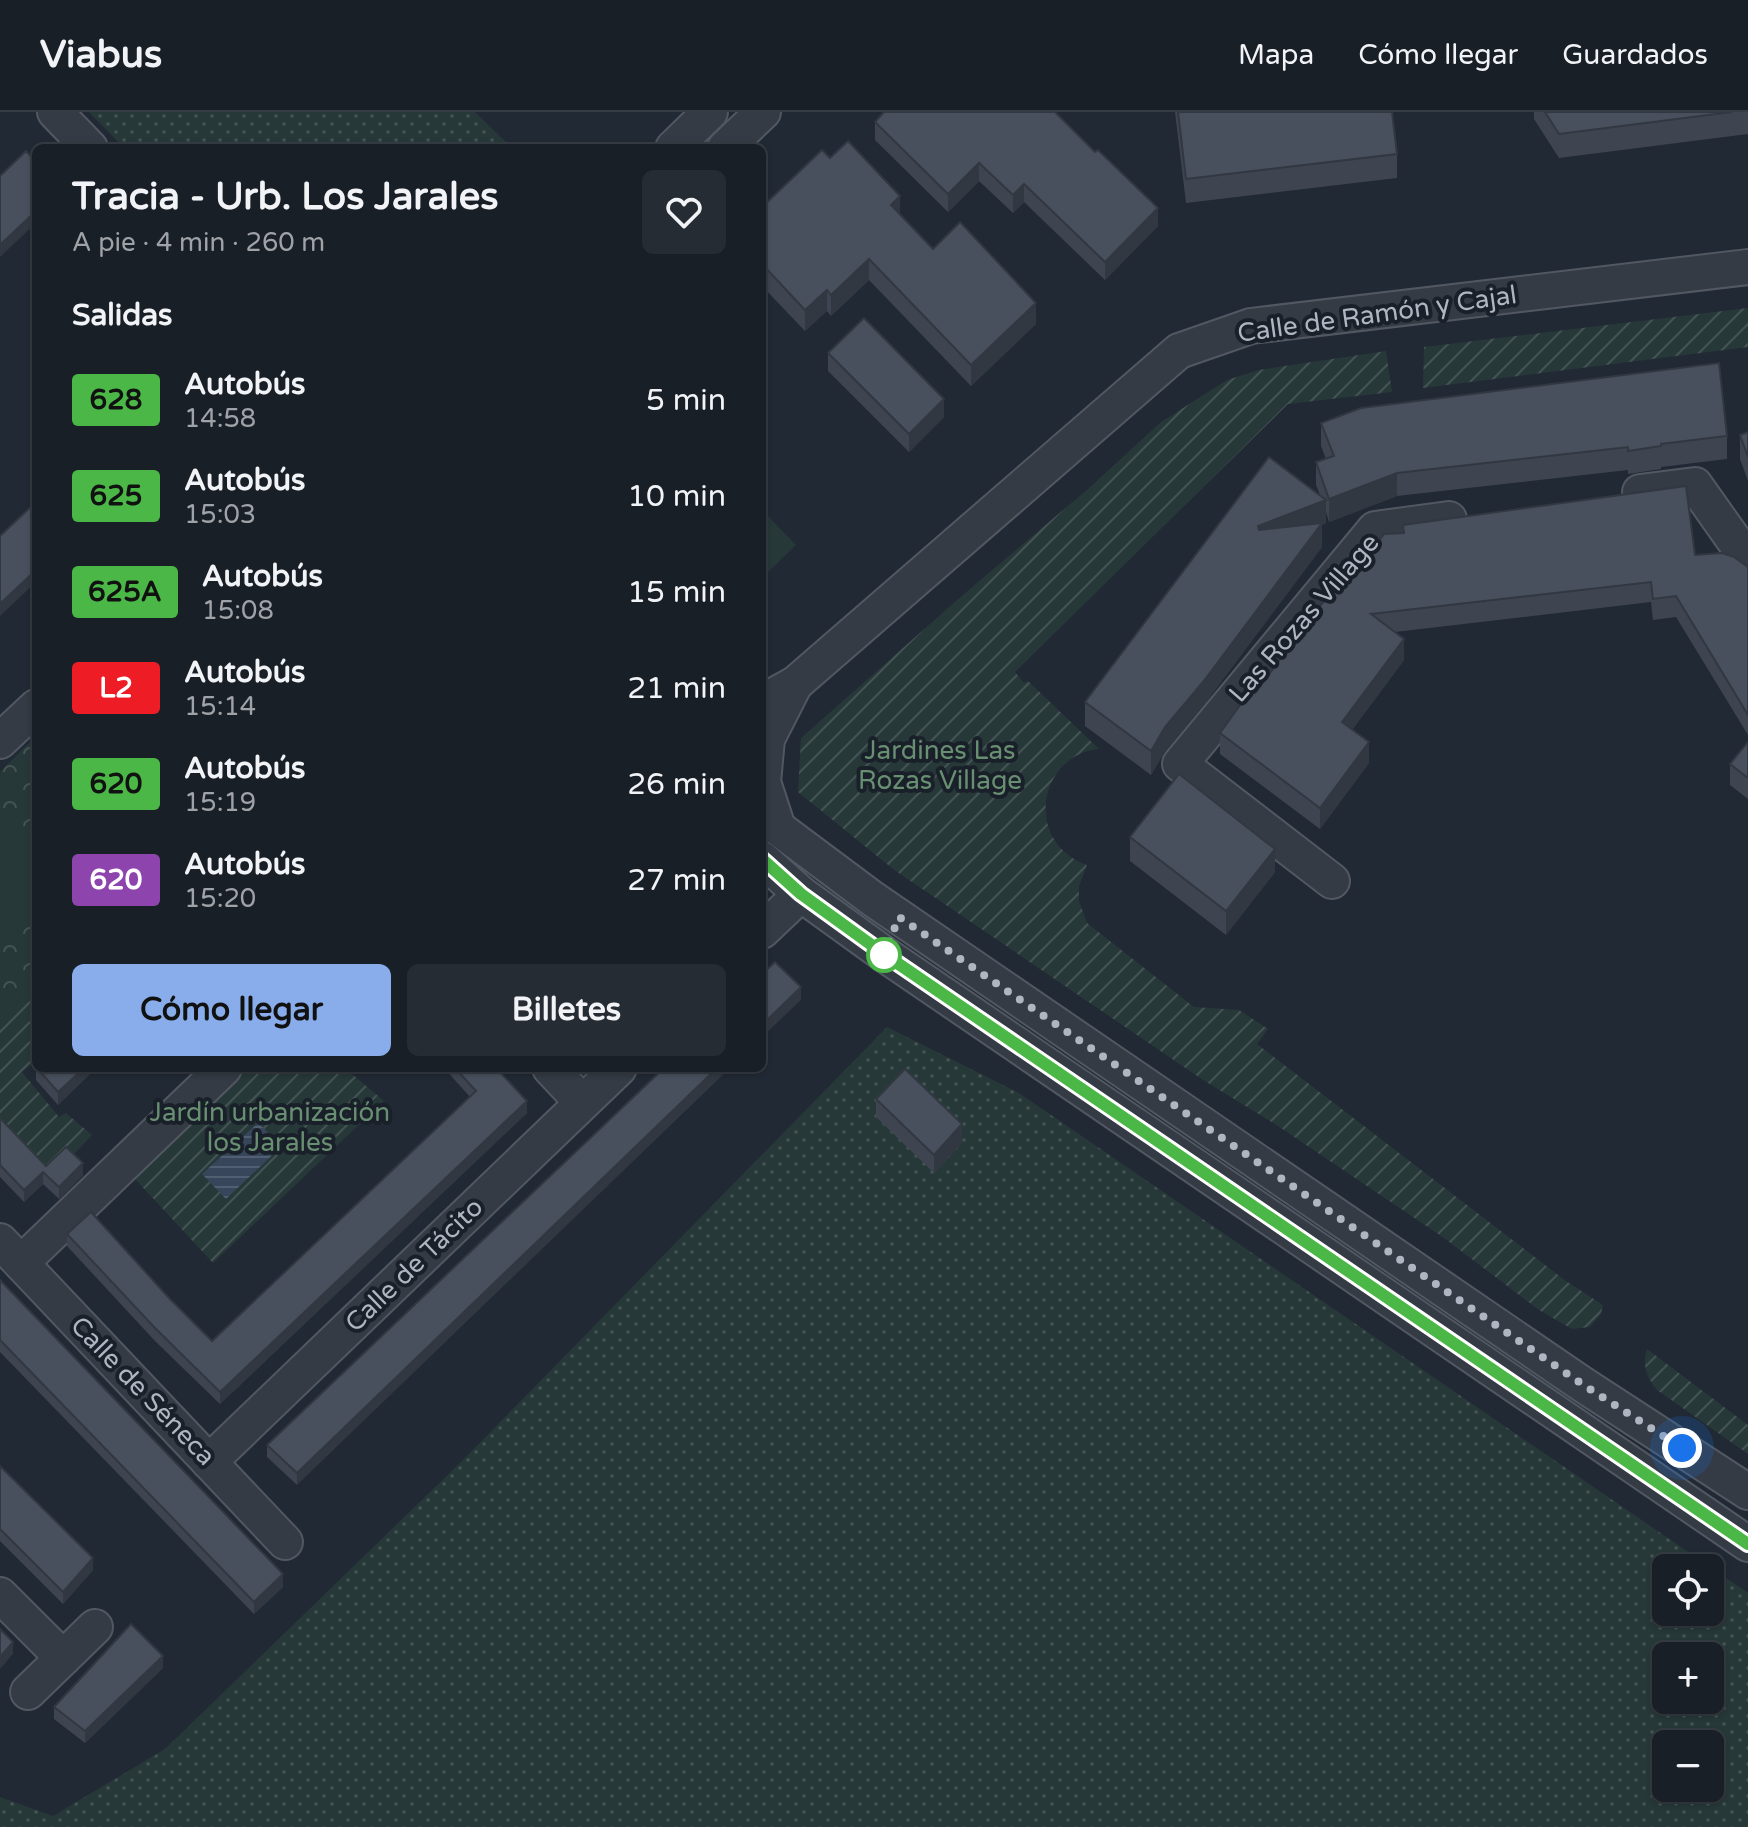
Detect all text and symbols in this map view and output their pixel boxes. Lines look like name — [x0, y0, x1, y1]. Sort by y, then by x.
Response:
text: Viabus — [40, 32, 162, 78]
text: Mapa — [1238, 38, 1314, 72]
text: Cómo llegar — [1358, 38, 1518, 72]
text: Guardados — [1562, 38, 1708, 72]
button: heart — [642, 170, 726, 254]
text: Tracia - Urb. Los Jarales — [72, 174, 498, 220]
text: A pie · 4 min · 260 m — [72, 227, 325, 258]
street label: Calle de Ramón y Cajal — [1235, 279, 1519, 349]
text: Salidas — [72, 297, 172, 334]
text: Autobús — [184, 366, 305, 403]
text: 5 min — [646, 382, 726, 419]
text: 628 — [90, 383, 142, 417]
text: 14:58 — [184, 403, 256, 434]
text: Autobús — [184, 462, 305, 499]
text: 10 min — [627, 478, 726, 515]
text: 625 — [90, 479, 142, 513]
text: 15:03 — [184, 499, 256, 530]
street label: Las Rozas Village — [1222, 527, 1386, 709]
text: Autobús — [202, 558, 323, 595]
text: 15 min — [627, 574, 726, 611]
text: 625A — [88, 575, 162, 609]
text: 15:08 — [202, 595, 274, 626]
text: Autobús — [184, 654, 305, 691]
text: 21 min — [627, 670, 726, 707]
text: L2 — [99, 671, 133, 705]
text: 15:14 — [184, 691, 256, 722]
park label: Jardines Las Rozas Village — [858, 735, 1022, 796]
text: Autobús — [184, 750, 305, 787]
text: 26 min — [627, 766, 726, 803]
text: 620 — [90, 767, 142, 801]
text: 15:19 — [184, 787, 256, 818]
text: Autobús — [184, 846, 305, 883]
text: 27 min — [627, 862, 726, 899]
text: 620 — [90, 863, 142, 897]
text: 15:20 — [184, 883, 256, 914]
unlabelled marker — [867, 938, 901, 972]
button: Cómo llegar — [72, 964, 391, 1056]
button: Billetes — [407, 964, 726, 1056]
park label: Jardín urbanización los Jarales — [150, 1097, 390, 1158]
street label: Calle de Tácito — [339, 1192, 489, 1338]
street label: Calle de Séneca — [64, 1310, 222, 1472]
your location — [1662, 1428, 1702, 1468]
map controls — [1652, 1554, 1724, 1802]
button: locate — [1652, 1554, 1724, 1626]
button: + — [1652, 1642, 1724, 1714]
button: − — [1652, 1730, 1724, 1802]

